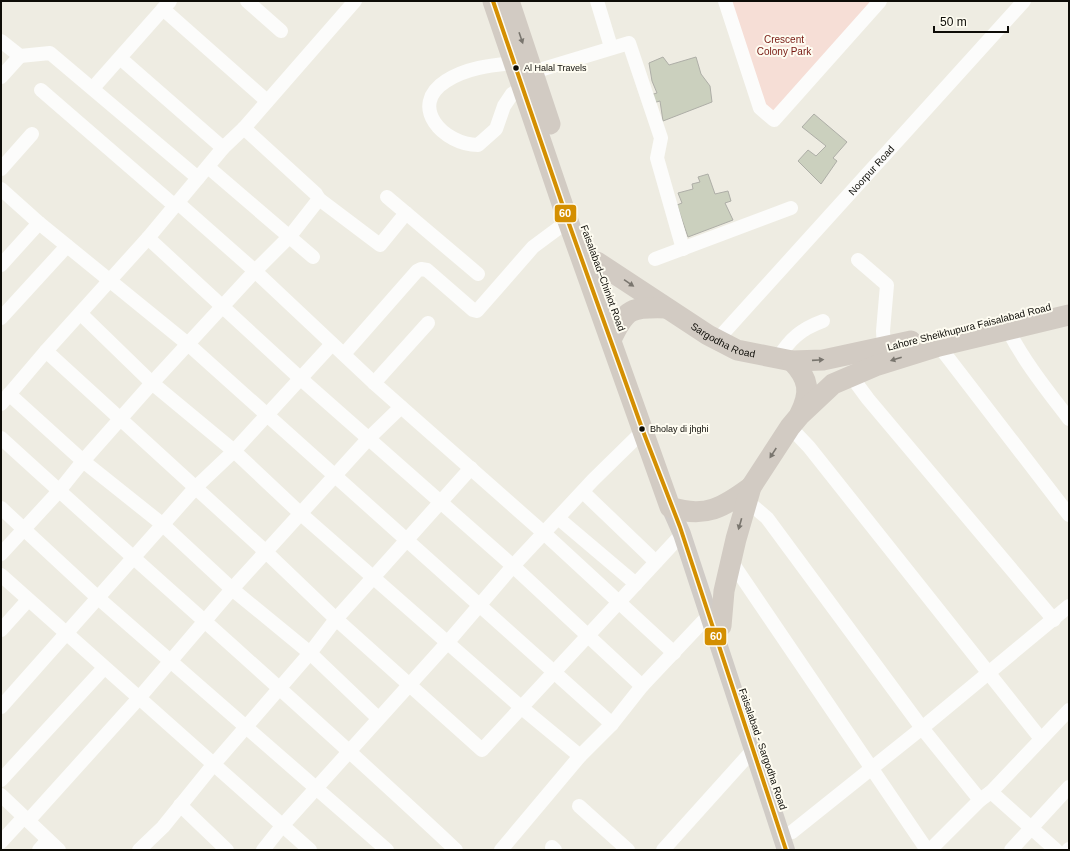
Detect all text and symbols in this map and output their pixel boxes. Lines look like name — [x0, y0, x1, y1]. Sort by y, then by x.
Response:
scale bar — [934, 8, 1008, 34]
text: 50 m — [940, 15, 967, 29]
one-way arrow — [518, 32, 524, 44]
park label: Crescent Colony Park — [757, 34, 812, 57]
marker: Al Halal Travels — [511, 63, 521, 73]
place label: Al Halal Travels — [524, 63, 587, 73]
street label: Noorpur Road — [846, 143, 896, 197]
line badge: 60 — [554, 204, 577, 223]
text: 60 — [559, 207, 571, 219]
street label: Faisalabad–Chiniot Road — [579, 223, 627, 333]
one-way arrow — [624, 280, 635, 287]
street label: Lahore Sheikhupura Faisalabad Road — [886, 301, 1052, 353]
street label: Sargodha Road — [689, 320, 756, 359]
one-way arrow — [889, 356, 901, 362]
one-way arrow — [812, 357, 824, 364]
marker: Bholay di jhghi — [637, 424, 647, 434]
place label: Bholay di jhghi — [650, 424, 709, 434]
one-way arrow — [769, 447, 777, 458]
one-way arrow — [737, 518, 743, 530]
line badge: 60 — [704, 627, 727, 646]
text: 60 — [710, 630, 722, 642]
street label: Faisalabad - Sargodha Road — [737, 687, 789, 811]

